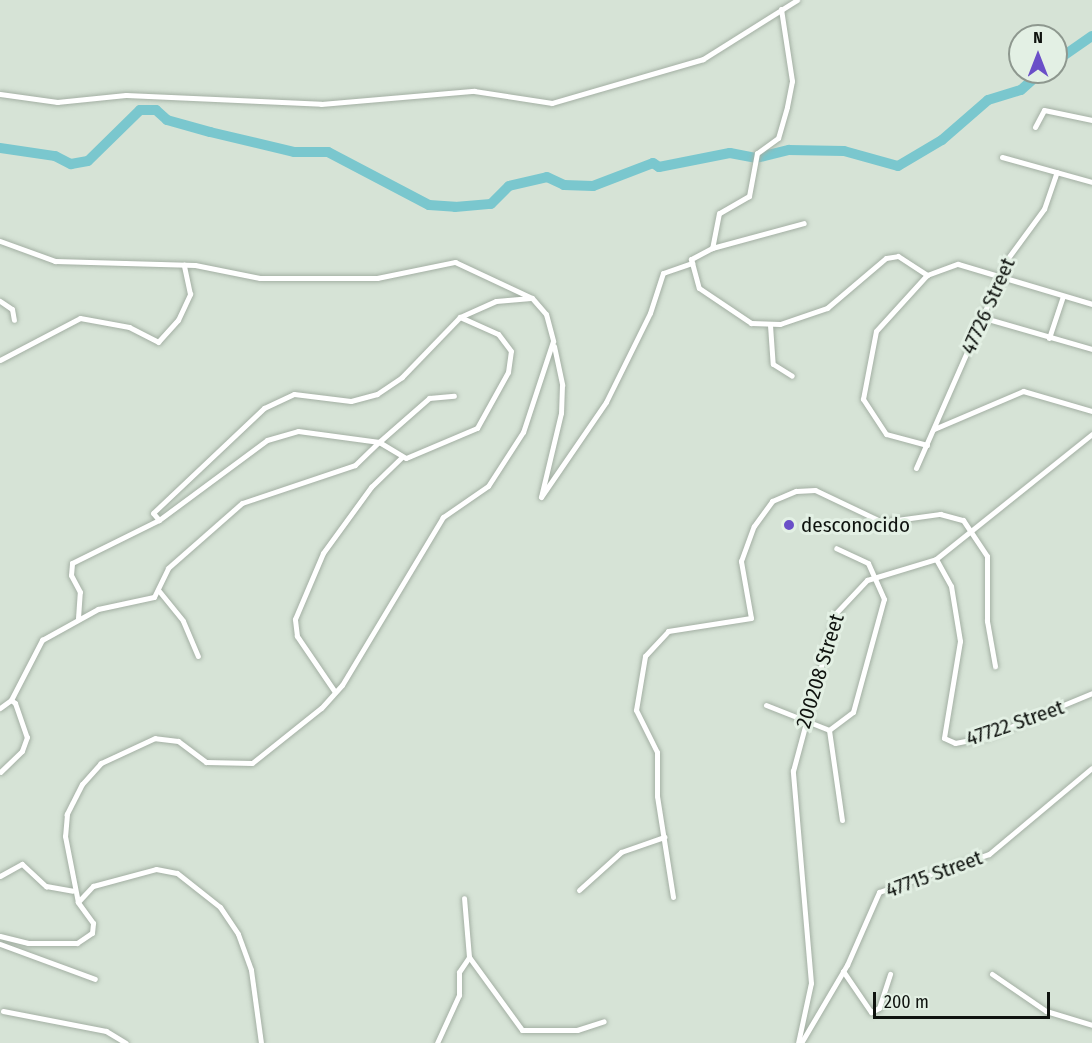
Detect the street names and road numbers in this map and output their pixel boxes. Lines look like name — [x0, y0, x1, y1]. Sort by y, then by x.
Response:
street label: 47726 Street — [956, 254, 1020, 358]
street label: 200208 Street — [791, 611, 849, 731]
street label: 47722 Street — [963, 695, 1067, 751]
street label: 47715 Street — [882, 845, 986, 903]

